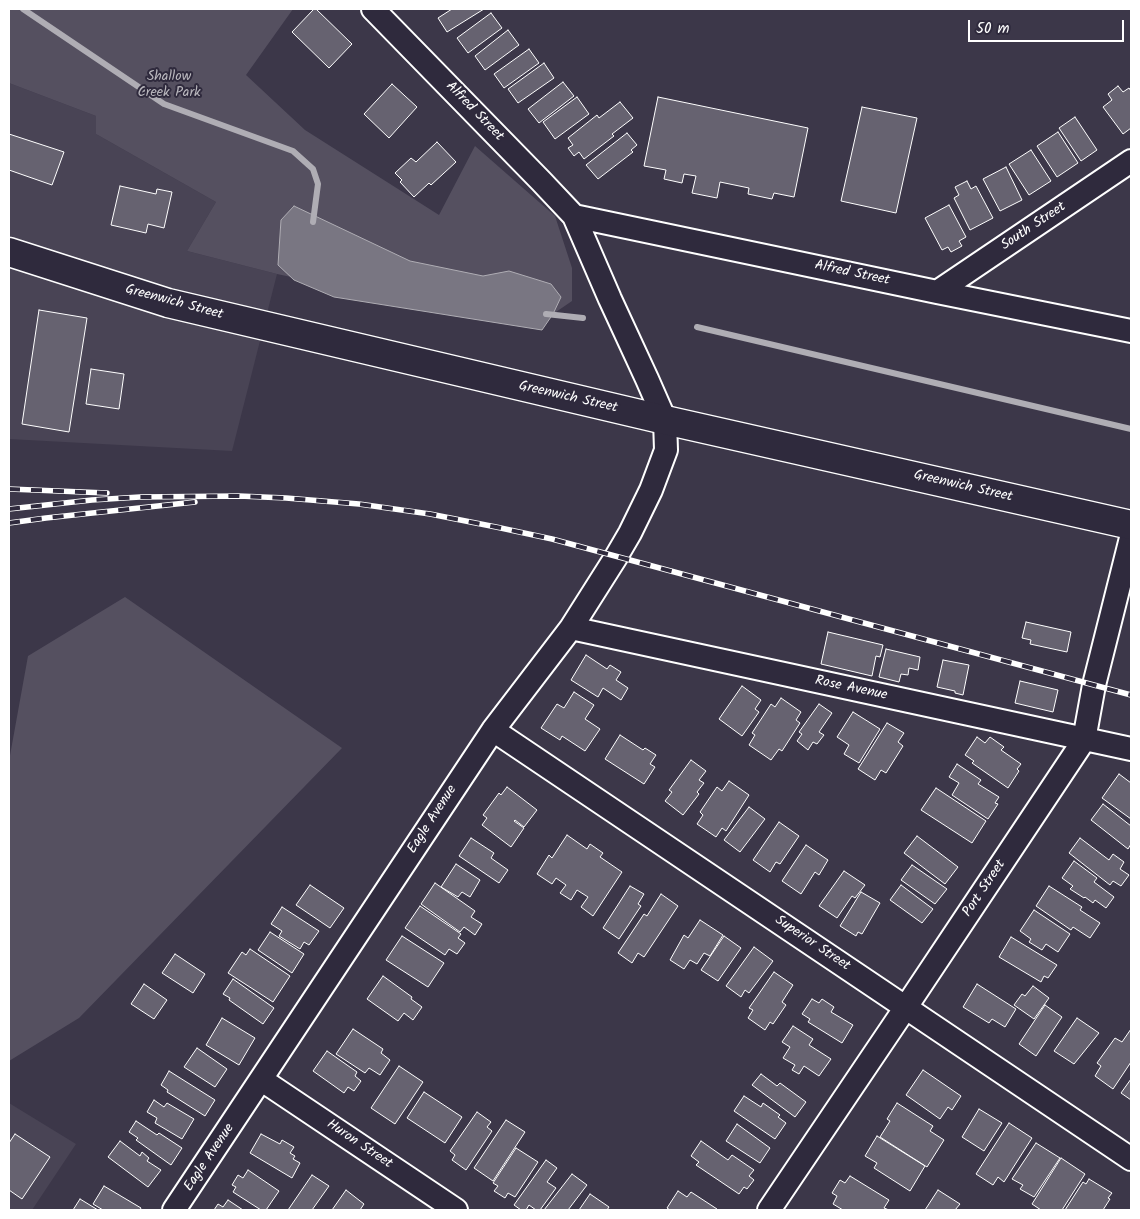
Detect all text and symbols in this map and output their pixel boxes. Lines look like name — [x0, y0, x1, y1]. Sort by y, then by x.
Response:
scale bar — [970, 10, 1126, 42]
text: 50 m — [976, 17, 1010, 41]
park label: Shallow Creek Park — [137, 70, 201, 102]
street label: Alfred Street — [441, 79, 507, 145]
street label: South Street — [998, 199, 1070, 255]
street label: Alfred Street — [813, 258, 891, 290]
street label: Greenwich Street — [123, 282, 225, 324]
street label: Greenwich Street — [517, 378, 619, 418]
street label: Greenwich Street — [912, 467, 1014, 507]
street label: Rose Avenue — [813, 673, 889, 705]
street label: Eagle Avenue — [405, 783, 461, 857]
street label: Port Street — [960, 857, 1010, 921]
street label: Superior Street — [771, 913, 853, 975]
street label: Huron Street — [323, 1117, 395, 1173]
street label: Eagle Avenue — [181, 1121, 239, 1195]

